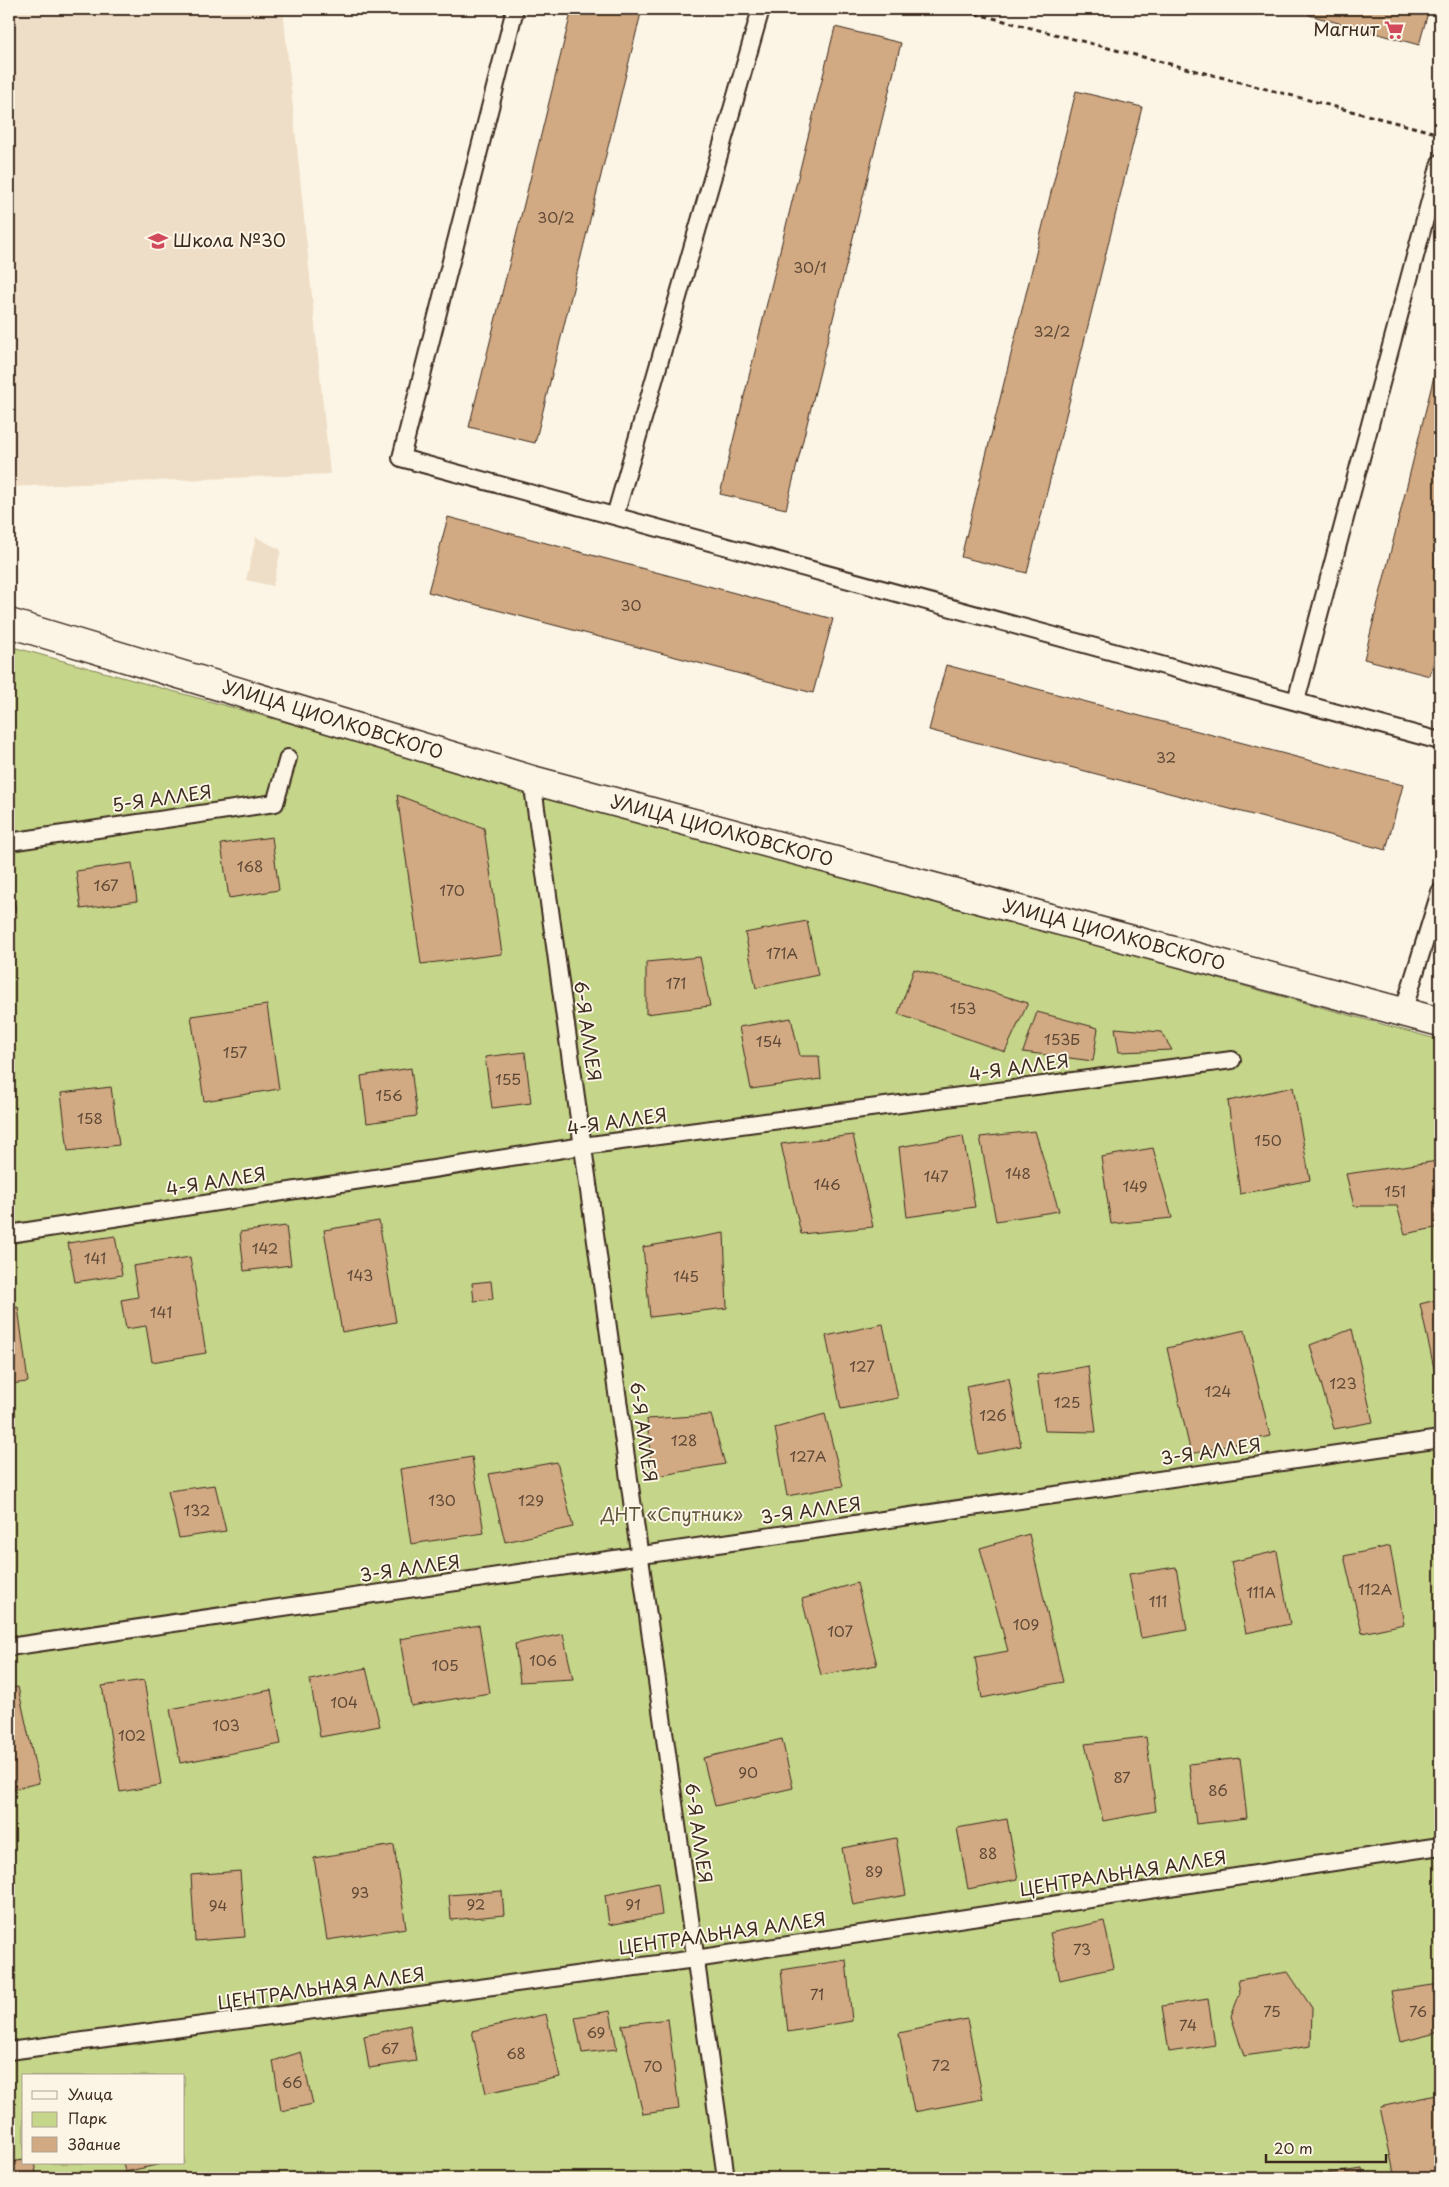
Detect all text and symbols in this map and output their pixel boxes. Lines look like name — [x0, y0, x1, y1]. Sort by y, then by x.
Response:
place label: Магнит — [1313, 15, 1380, 42]
supermarket icon: Магнит — [1383, 19, 1405, 41]
house number: 30/2 — [537, 205, 575, 228]
place label: Школа №30 — [173, 226, 286, 253]
school or university icon: Школа №30 — [147, 230, 169, 252]
house number: 30/1 — [793, 255, 827, 278]
house number: 32/2 — [1034, 319, 1070, 342]
house number: 30 — [621, 593, 641, 616]
street label: УЛИЦА ЦИОЛКОВСКОГО — [220, 672, 447, 765]
house number: 32 — [1156, 745, 1176, 768]
street label: 5-Я АЛЛЕЯ — [110, 777, 213, 818]
street label: УЛИЦА ЦИОЛКОВСКОГО — [608, 787, 837, 872]
house number: 168 — [237, 854, 263, 877]
house number: 167 — [94, 873, 119, 896]
house number: 170 — [439, 878, 465, 901]
street label: УЛИЦА ЦИОЛКОВСКОГО — [1000, 891, 1229, 976]
house number: 171А — [766, 941, 798, 964]
house number: 171 — [666, 971, 686, 994]
street label: 6-Я АЛЛЕЯ — [568, 979, 609, 1083]
house number: 153 — [950, 996, 976, 1019]
house number: 153Б — [1044, 1027, 1080, 1050]
house number: 154 — [756, 1029, 782, 1052]
house number: 157 — [223, 1040, 248, 1063]
street label: 4-Я АЛЛЕЯ — [967, 1046, 1071, 1087]
house number: 155 — [495, 1067, 521, 1090]
house number: 156 — [376, 1083, 402, 1106]
street label: 4-Я АЛЛЕЯ — [565, 1100, 669, 1141]
house number: 158 — [77, 1106, 103, 1129]
house number: 150 — [1254, 1128, 1282, 1151]
street label: 4-Я АЛЛЕЯ — [164, 1159, 268, 1202]
house number: 148 — [1005, 1161, 1031, 1184]
house number: 147 — [924, 1164, 949, 1187]
house number: 146 — [813, 1172, 841, 1195]
house number: 149 — [1122, 1174, 1148, 1197]
house number: 151 — [1384, 1179, 1406, 1202]
house number: 142 — [252, 1236, 278, 1259]
house number: 141 — [84, 1246, 106, 1269]
house number: 143 — [347, 1263, 373, 1286]
house number: 145 — [673, 1264, 699, 1287]
house number: 141 — [150, 1300, 172, 1323]
house number: 127 — [849, 1354, 875, 1377]
house number: 123 — [1329, 1371, 1357, 1394]
house number: 124 — [1205, 1379, 1232, 1402]
street label: 6-Я АЛЛЕЯ — [624, 1380, 665, 1484]
house number: 125 — [1054, 1390, 1080, 1413]
house number: 126 — [979, 1403, 1007, 1426]
house number: 128 — [671, 1428, 697, 1451]
street label: 3-Я АЛЛЕЯ — [1159, 1430, 1263, 1471]
house number: 127А — [790, 1444, 826, 1467]
house number: 130 — [428, 1488, 456, 1511]
house number: 129 — [518, 1488, 544, 1511]
street label: 3-Я АЛЛЕЯ — [759, 1489, 863, 1530]
house number: 132 — [184, 1498, 210, 1521]
park label: ДНТ «Спутник» — [600, 1500, 743, 1527]
street label: 3-Я АЛЛЕЯ — [358, 1547, 462, 1588]
house number: 112А — [1358, 1577, 1392, 1600]
house number: 111А — [1246, 1580, 1276, 1603]
house number: 111 — [1149, 1589, 1167, 1612]
house number: 109 — [1013, 1612, 1039, 1635]
house number: 107 — [827, 1619, 853, 1642]
house number: 106 — [529, 1648, 557, 1671]
house number: 105 — [431, 1653, 459, 1676]
house number: 104 — [330, 1690, 358, 1713]
house number: 103 — [212, 1713, 240, 1736]
house number: 102 — [118, 1723, 146, 1746]
house number: 90 — [738, 1760, 758, 1783]
house number: 87 — [1113, 1765, 1131, 1788]
house number: 86 — [1208, 1778, 1228, 1801]
street label: 6-Я АЛЛЕЯ — [679, 1781, 720, 1885]
house number: 88 — [979, 1841, 997, 1864]
street label: ЦЕНТРАЛЬНАЯ АЛЛЕЯ — [1017, 1843, 1228, 1902]
house number: 89 — [865, 1859, 883, 1882]
house number: 93 — [351, 1880, 369, 1903]
house number: 92 — [467, 1892, 485, 1915]
house number: 91 — [625, 1892, 641, 1915]
house number: 94 — [209, 1893, 227, 1916]
street label: ЦЕНТРАЛЬНАЯ АЛЛЕЯ — [616, 1905, 827, 1960]
house number: 73 — [1073, 1937, 1091, 1960]
street label: ЦЕНТРАЛЬНАЯ АЛЛЕЯ — [215, 1960, 426, 2015]
house number: 71 — [810, 1982, 824, 2005]
house number: 75 — [1263, 1999, 1281, 2022]
house number: 76 — [1409, 1999, 1427, 2022]
house number: 74 — [1179, 2013, 1197, 2036]
house number: 69 — [587, 2020, 605, 2043]
house number: 67 — [381, 2036, 400, 2059]
house number: 68 — [506, 2041, 526, 2064]
house number: 72 — [932, 2053, 950, 2076]
house number: 70 — [643, 2054, 663, 2077]
house number: 66 — [282, 2070, 302, 2093]
legend — [22, 2074, 185, 2164]
text: Улица — [68, 2082, 113, 2105]
text: Парк — [68, 2106, 107, 2129]
text: Здание — [68, 2132, 121, 2155]
scale bar — [1266, 2132, 1386, 2164]
text: 20 m — [1274, 2136, 1313, 2159]

